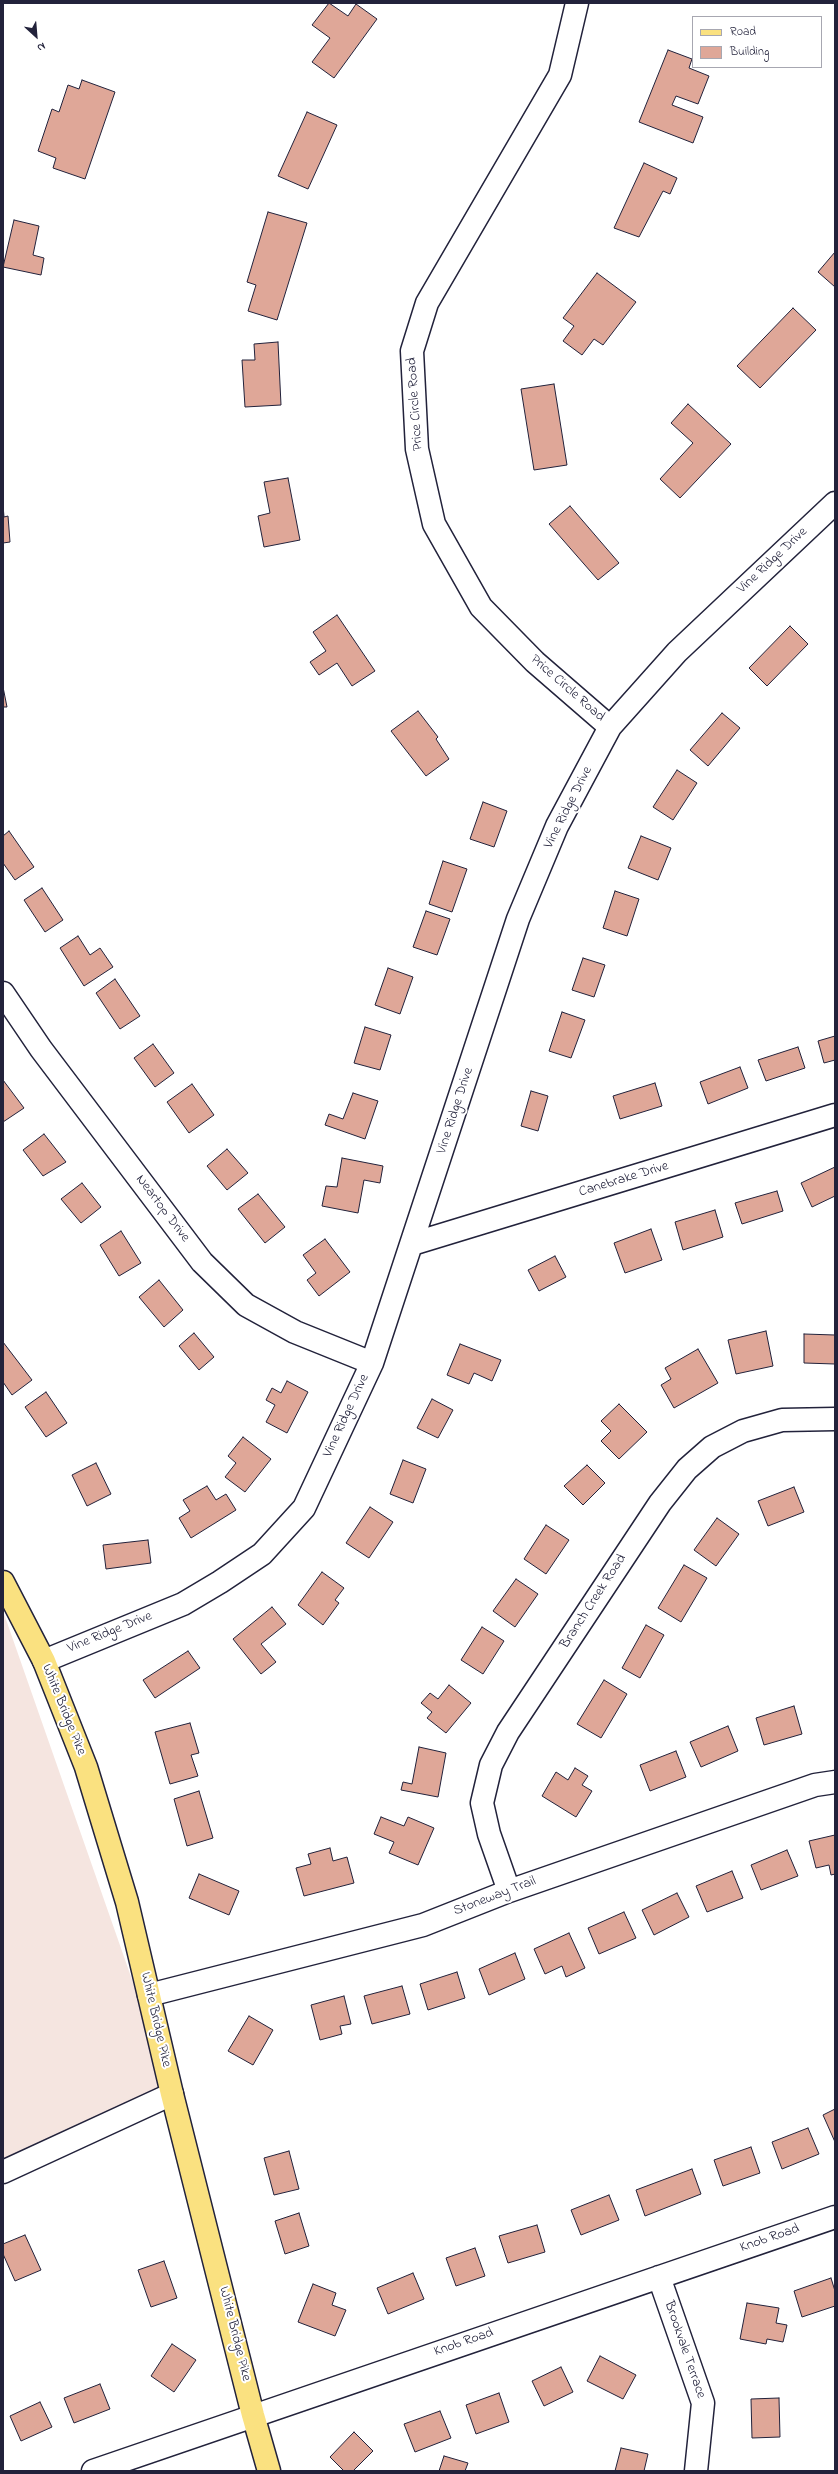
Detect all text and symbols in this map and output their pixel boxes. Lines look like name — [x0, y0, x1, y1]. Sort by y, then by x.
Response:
north arrow — [16, 16, 56, 56]
legend — [692, 16, 822, 68]
text: Road — [730, 23, 756, 41]
text: N — [34, 38, 48, 56]
text: Building — [730, 43, 769, 61]
street label: Price Circle Road — [404, 357, 428, 451]
street label: Vine Ridge Drive — [734, 524, 812, 598]
street label: Price Circle Road — [526, 652, 608, 726]
street label: Vine Ridge Drive — [541, 764, 597, 852]
street label: Vine Ridge Drive — [434, 1066, 478, 1156]
street label: Canebrake Drive — [577, 1158, 671, 1202]
street label: Neartop Drive — [131, 1172, 193, 1246]
street label: Vine Ridge Drive — [320, 1372, 374, 1460]
street label: Branch Creek Road — [557, 1552, 631, 1652]
street label: Vine Ridge Drive — [65, 1608, 155, 1658]
street label: White Bridge Pike — [37, 1662, 89, 1758]
street label: Stoneway Trail — [451, 1874, 539, 1920]
street label: White Bridge Pike — [136, 1971, 174, 2069]
street label: Knob Road — [738, 2221, 802, 2257]
street label: White Bridge Pike — [214, 2285, 254, 2383]
street label: Brookvale Terrace — [659, 2299, 709, 2401]
street label: Knob Road — [432, 2325, 496, 2361]

